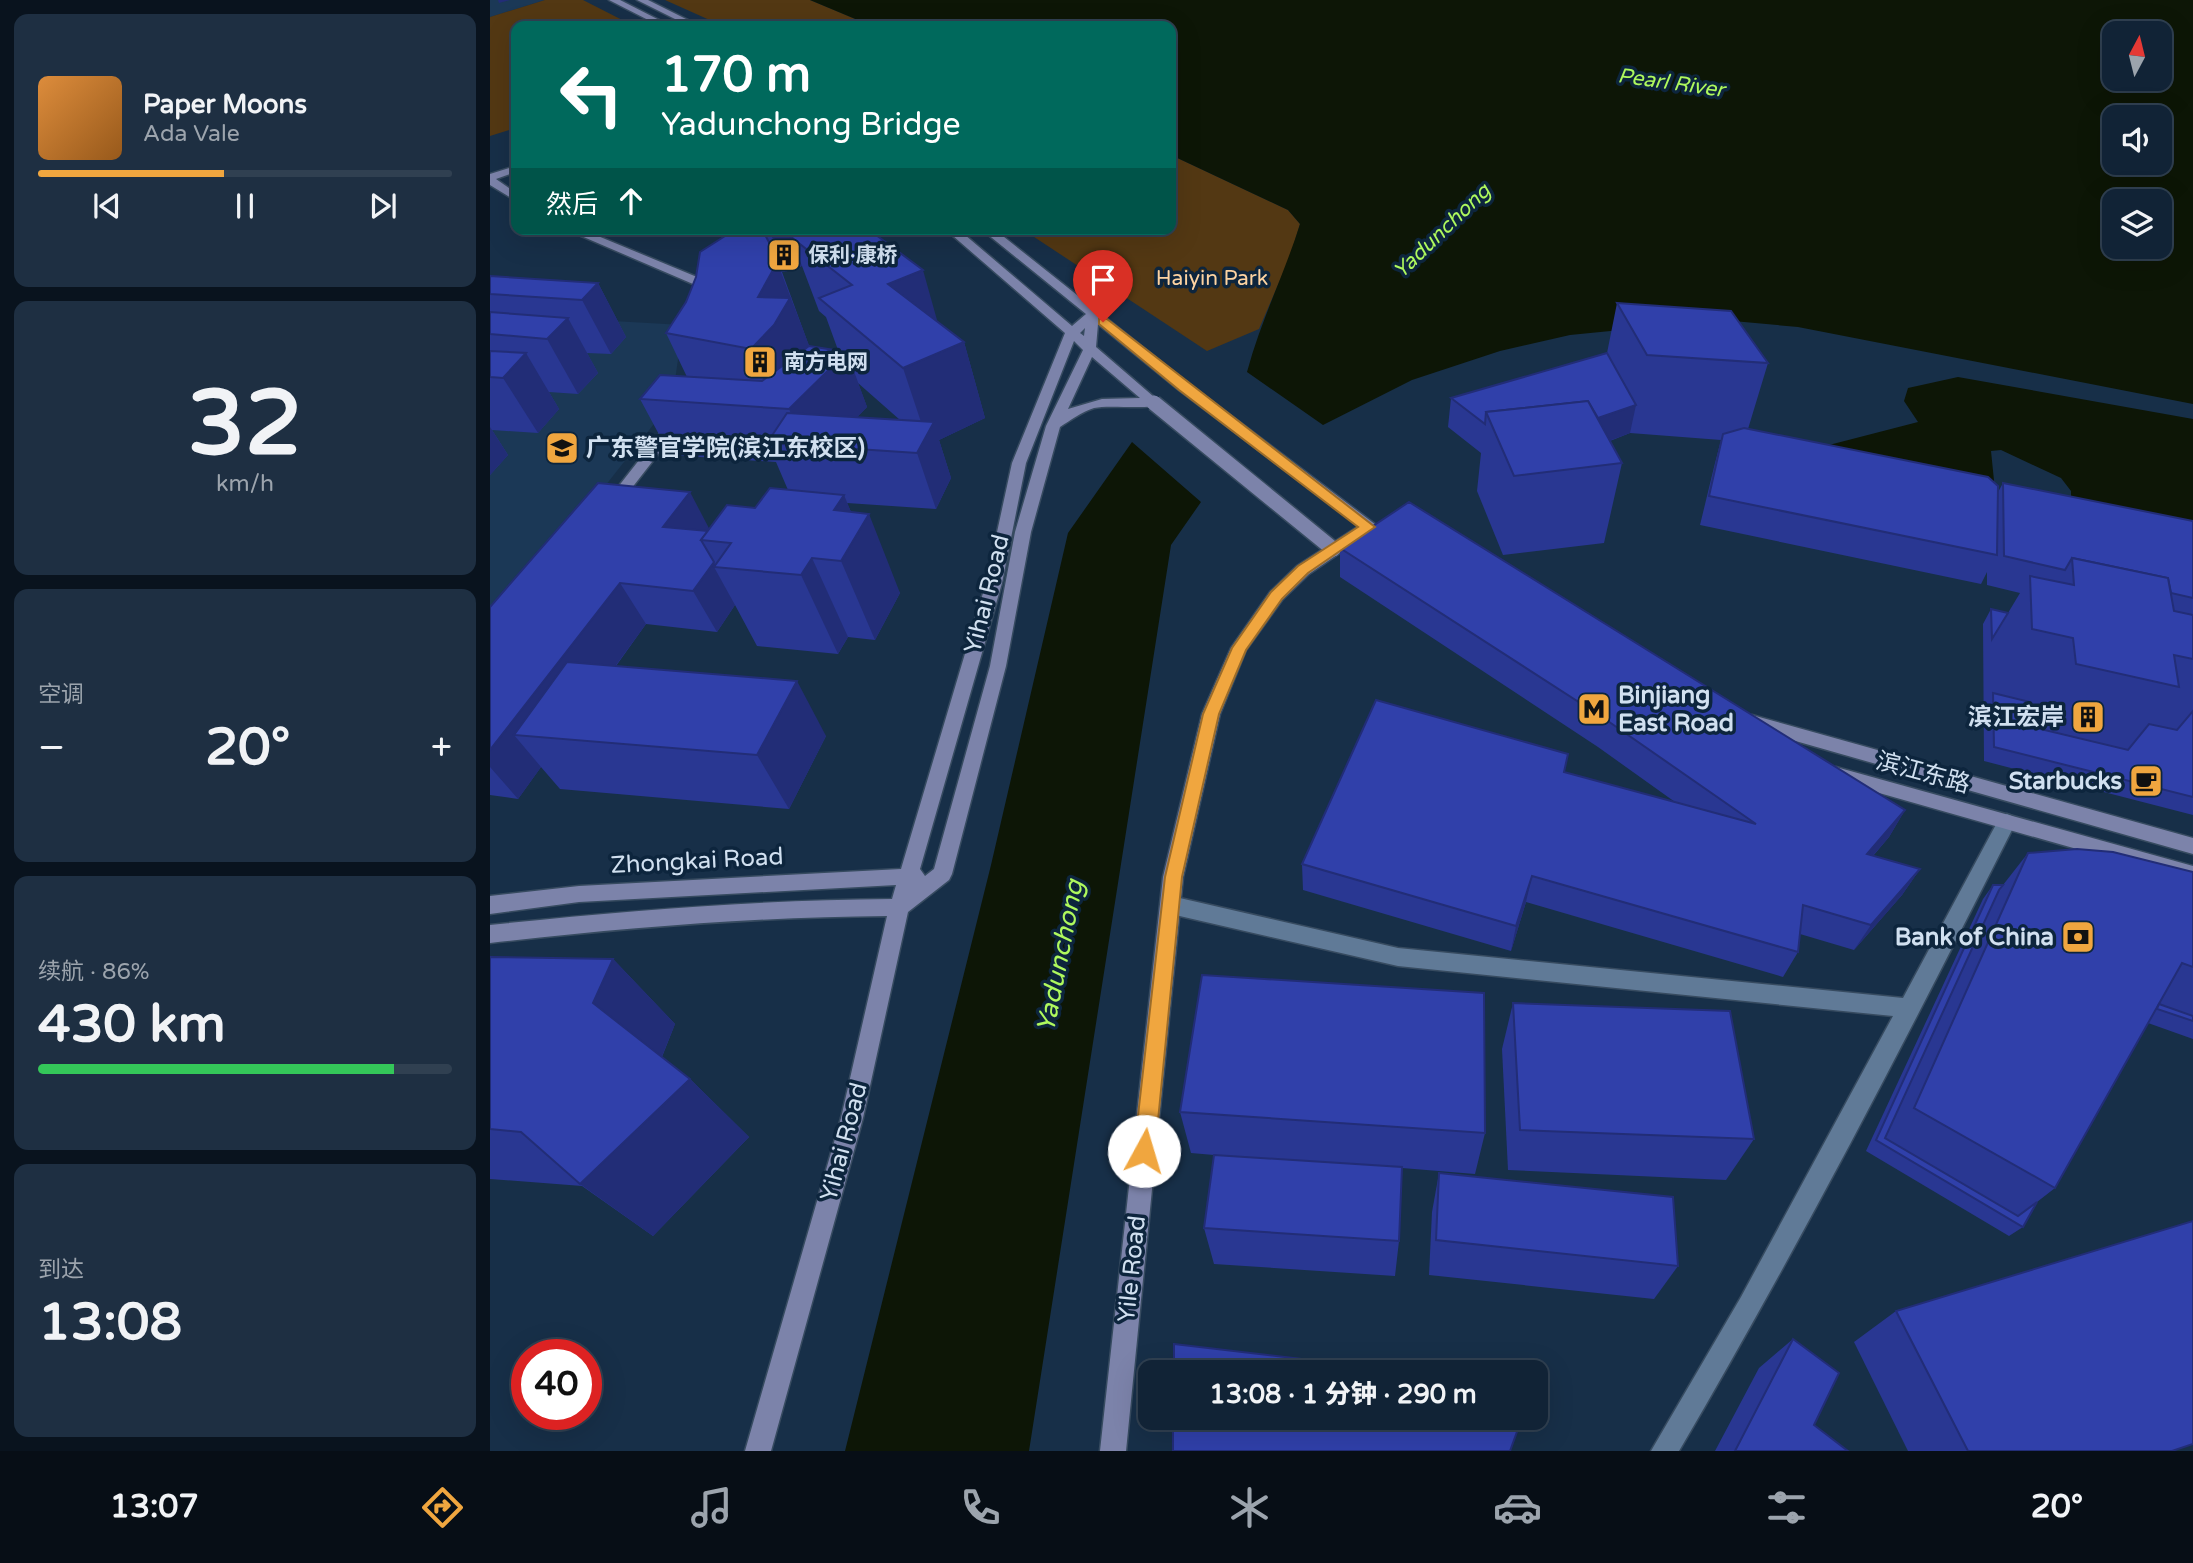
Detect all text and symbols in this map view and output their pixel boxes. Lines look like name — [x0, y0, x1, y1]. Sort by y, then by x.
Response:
north arrow — [2102, 21, 2172, 91]
map controls — [2102, 21, 2172, 259]
text: 170 m — [661, 46, 811, 105]
icon: left — [546, 49, 637, 140]
water label: Pearl River — [1616, 63, 1729, 103]
text: Paper Moons — [143, 89, 307, 120]
button: sound — [2102, 105, 2172, 175]
text: Yadunchong Bridge — [661, 106, 961, 144]
text: Ada Vale — [143, 120, 240, 148]
water label: Yadunchong — [1388, 177, 1497, 283]
icon: ahead — [612, 182, 650, 220]
icon: previous — [88, 187, 126, 225]
icon: pause — [226, 187, 264, 225]
icon: next — [364, 187, 402, 225]
text: 然后 — [546, 189, 598, 220]
button: layers — [2102, 189, 2172, 259]
building icon: 保利·康桥 — [765, 236, 803, 274]
place label: 保利·康桥 — [808, 243, 897, 268]
pin — [1073, 250, 1133, 322]
icon: arrive — [1084, 261, 1122, 299]
park label: Haiyin Park — [1156, 266, 1268, 291]
building icon: 南方电网 — [741, 343, 779, 381]
place label: 南方电网 — [784, 350, 868, 375]
text: 32 — [188, 369, 302, 479]
school or university icon: 广东警官学院(滨江东校区) — [543, 429, 581, 467]
place label: 广东警官学院(滨江东校区) — [586, 434, 865, 463]
text: km/h — [216, 470, 274, 498]
street label: Yihai Road — [958, 531, 1016, 657]
text: 空调 — [38, 681, 84, 709]
place label: Binjiang East Road — [1618, 681, 1734, 738]
metro station icon: Binjiang East Road — [1575, 690, 1613, 728]
building icon: 滨江宏岸 — [2069, 698, 2107, 736]
place label: 滨江宏岸 — [1968, 703, 2064, 732]
text: 20° — [205, 716, 290, 779]
text: − — [38, 725, 65, 771]
text: + — [431, 725, 452, 771]
street label: 滨江东路 — [1873, 747, 1973, 799]
cafe icon: Starbucks — [2127, 762, 2165, 800]
place label: Starbucks — [2009, 767, 2122, 796]
street label: Zhongkai Road — [610, 842, 784, 880]
water label: Yadunchong — [1030, 875, 1090, 1035]
bank icon: Bank of China — [2059, 918, 2097, 956]
place label: Bank of China — [1895, 923, 2054, 952]
text: 续航 · 86% — [38, 958, 150, 986]
text: 430 km — [38, 993, 226, 1056]
street label: Yihai Road — [814, 1079, 874, 1205]
position arrow — [1107, 1114, 1181, 1188]
street label: Yile Road — [1112, 1214, 1152, 1324]
text: 到达 — [38, 1256, 84, 1284]
text: 13:08 — [38, 1291, 182, 1354]
speed limit sign: 40 — [511, 1339, 602, 1430]
text: 13:08 · 1 分钟 · 290 m — [1209, 1379, 1477, 1410]
icon: directions — [418, 1483, 467, 1532]
icon: music — [687, 1483, 736, 1532]
icon: phone — [956, 1483, 1005, 1532]
icon: climate — [1225, 1483, 1274, 1532]
icon: car — [1493, 1483, 1542, 1532]
icon: filters — [1762, 1483, 1811, 1532]
text: 13:07 — [110, 1488, 199, 1526]
text: 20° — [2031, 1488, 2083, 1526]

